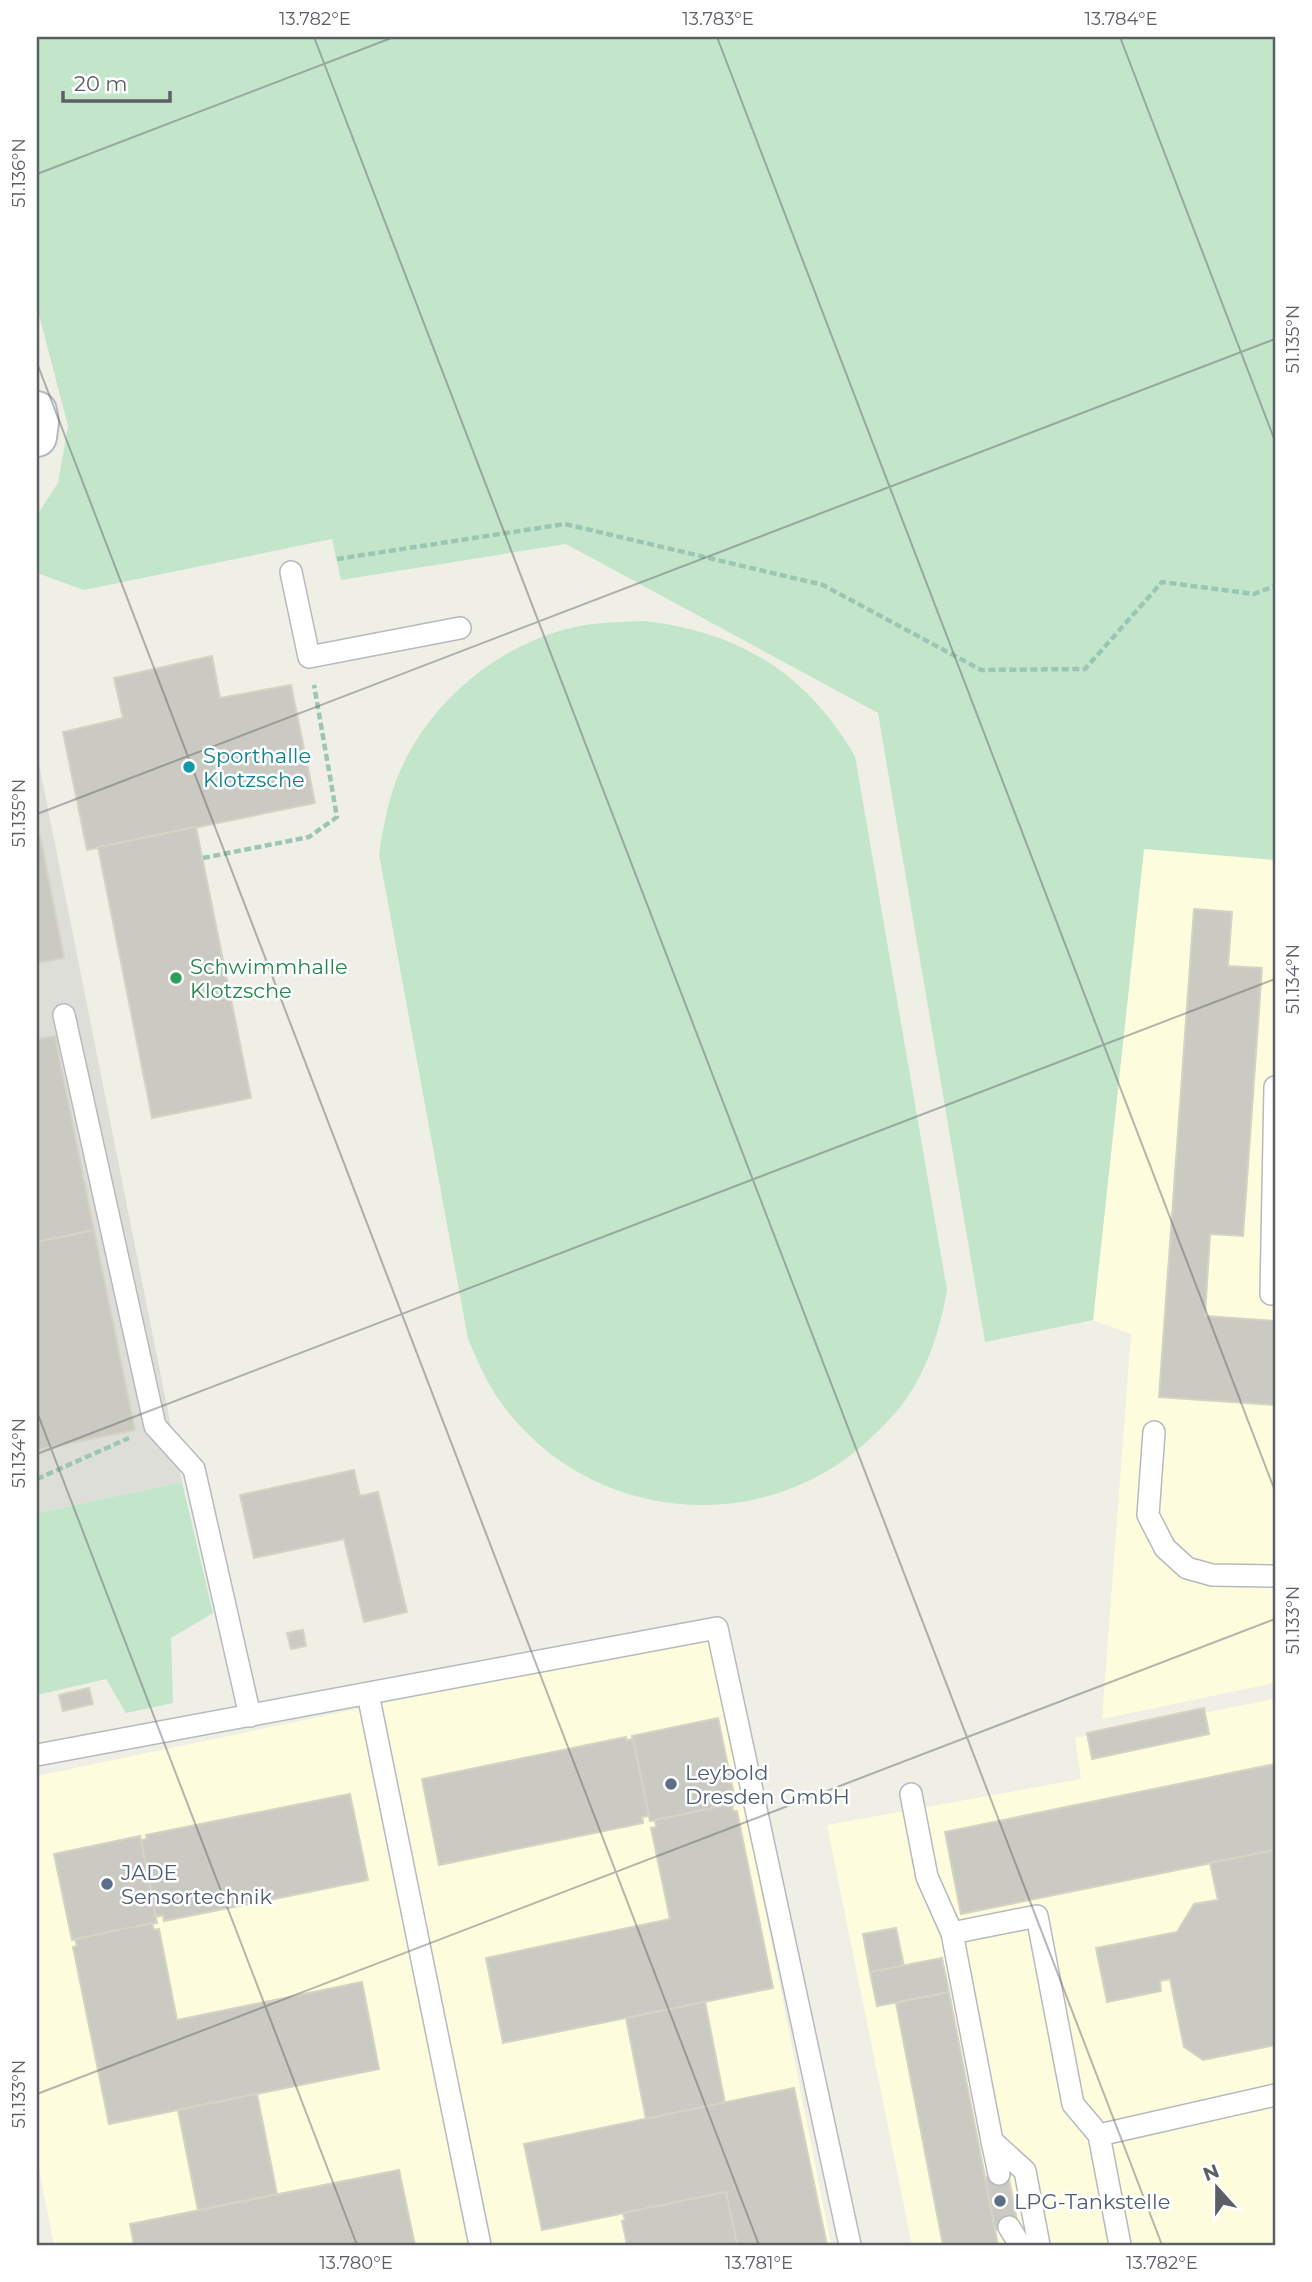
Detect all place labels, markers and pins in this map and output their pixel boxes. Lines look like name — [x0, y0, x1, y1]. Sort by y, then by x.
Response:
place label: Sporthalle Klotzsche — [203, 743, 311, 792]
marker: Sporthalle Klotzsche — [181, 759, 197, 775]
place label: Schwimmhalle Klotzsche — [190, 954, 348, 1003]
marker: Schwimmhalle Klotzsche — [168, 970, 184, 986]
place label: Leybold Dresden GmbH — [685, 1760, 850, 1809]
marker: Leybold Dresden GmbH — [663, 1776, 679, 1792]
place label: JADE Sensortechnik — [120, 1860, 272, 1909]
marker: JADE Sensortechnik — [99, 1876, 115, 1892]
place label: LPG-Tankstelle — [1014, 2189, 1170, 2214]
marker: LPG-Tankstelle — [992, 2193, 1008, 2209]

